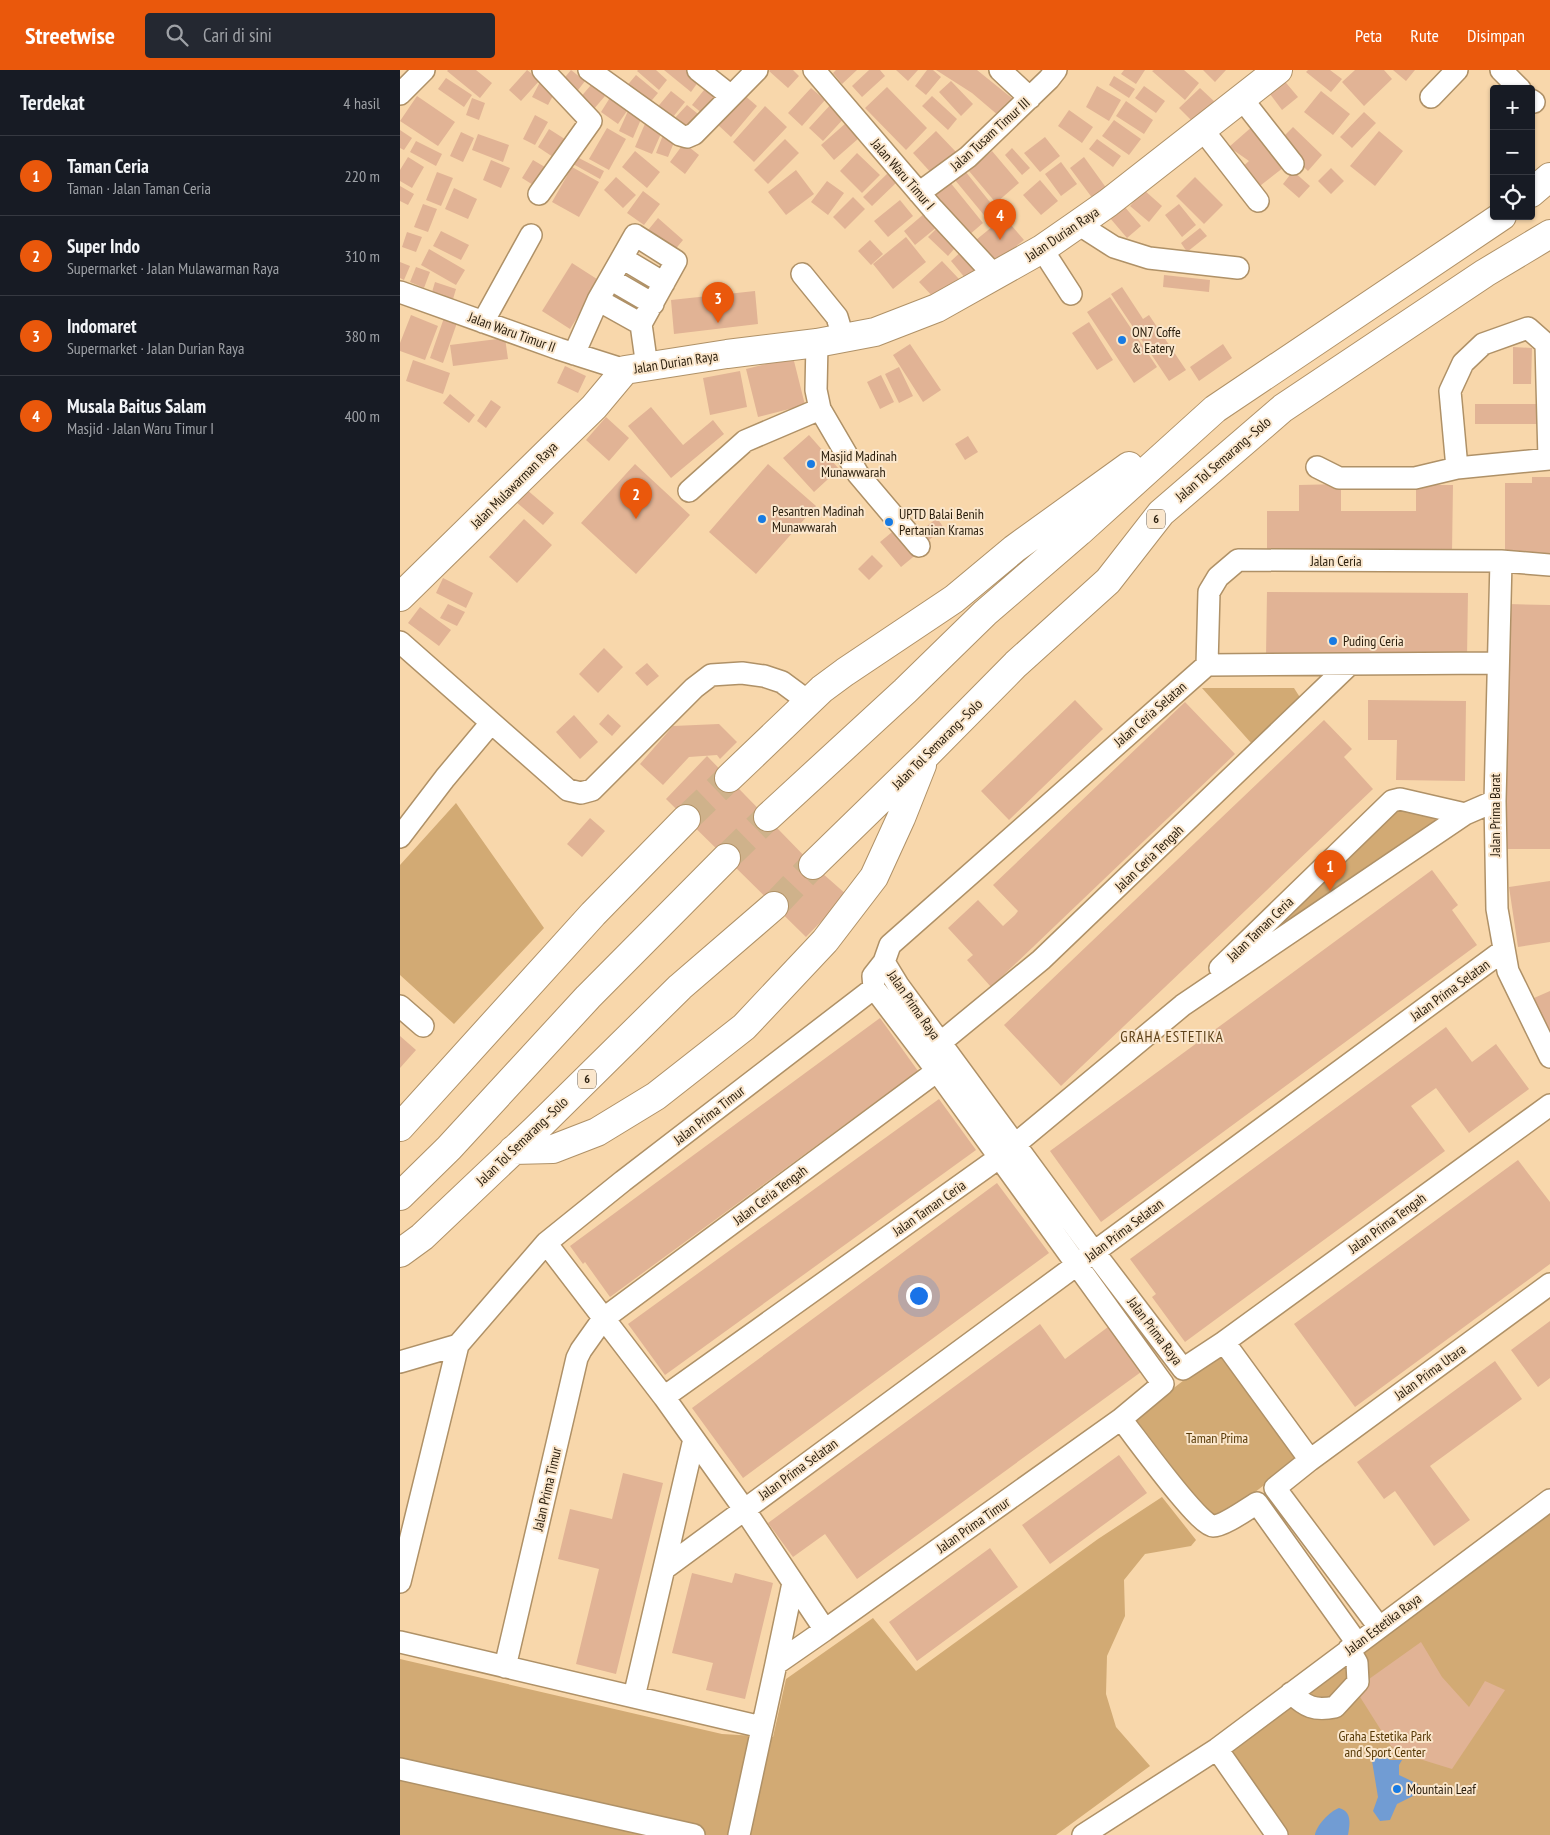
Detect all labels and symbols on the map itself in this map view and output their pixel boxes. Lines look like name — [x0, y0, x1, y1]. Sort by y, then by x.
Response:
street label: Jalan Tusam Timur III — [946, 94, 1033, 175]
street label: Jalan Waru Timur I — [867, 134, 939, 213]
pin: 4 — [984, 199, 1016, 240]
street label: Jalan Durian Raya — [1021, 203, 1102, 266]
pin: 3 — [702, 282, 734, 323]
street label: Jalan Waru Timur II — [465, 308, 558, 356]
place label: ON7 Coffe & Eatery — [1132, 323, 1181, 357]
marker: ON7 Coffe & Eatery — [1116, 334, 1128, 346]
street label: Jalan Durian Raya — [632, 346, 719, 378]
street label: Jalan Tol Semarang–Solo — [1171, 413, 1274, 506]
street label: Jalan Mulawarman Raya — [466, 438, 561, 533]
place label: Masjid Madinah Munawwarah — [821, 447, 897, 481]
marker: Masjid Madinah Munawwarah — [805, 458, 817, 470]
pin: 2 — [620, 478, 652, 519]
place label: Pesantren Madinah Munawwarah — [772, 502, 864, 536]
place label: UPTD Balai Benih Pertanian Kramas — [899, 505, 984, 539]
road number: 6 — [1147, 509, 1165, 528]
marker: Pesantren Madinah Munawwarah — [756, 513, 768, 525]
marker: UPTD Balai Benih Pertanian Kramas — [883, 516, 895, 528]
street label: Jalan Ceria — [1309, 552, 1362, 570]
place label: Puding Ceria — [1343, 632, 1404, 650]
marker: Puding Ceria — [1327, 635, 1339, 647]
street label: Jalan Ceria Selatan — [1109, 678, 1190, 751]
street label: Jalan Tol Semarang–Solo — [887, 695, 986, 794]
street label: Jalan Prima Barat — [1486, 773, 1504, 857]
street label: Jalan Ceria Tengah — [1110, 821, 1187, 896]
pin: 1 — [1314, 850, 1346, 891]
street label: Jalan Taman Ceria — [1222, 893, 1297, 966]
street label: Jalan Prima Selatan — [1406, 955, 1493, 1025]
street label: Jalan Prima Raya — [883, 966, 944, 1043]
district label: GRAHA ESTETIKA — [1120, 1027, 1224, 1046]
road number: 6 — [578, 1070, 596, 1089]
street label: Jalan Prima Timur — [669, 1082, 748, 1149]
street label: Jalan Tol Semarang–Solo — [472, 1093, 572, 1190]
street label: Jalan Ceria Tengah — [728, 1161, 811, 1229]
street label: Jalan Taman Ceria — [888, 1176, 969, 1240]
street label: Jalan Prima Tengah — [1344, 1189, 1429, 1258]
street label: Jalan Prima Selatan — [1080, 1195, 1167, 1266]
your location — [906, 1283, 932, 1309]
street label: Jalan Prima Raya — [1123, 1293, 1186, 1369]
street label: Jalan Prima Utara — [1390, 1340, 1469, 1404]
park label: Taman Prima — [1186, 1429, 1248, 1447]
street label: Jalan Prima Selatan — [754, 1434, 841, 1504]
street label: Jalan Prima Timur — [528, 1445, 565, 1534]
street label: Jalan Prima Timur — [932, 1493, 1013, 1557]
street label: Jalan Estetika Raya — [1340, 1589, 1425, 1659]
park label: Graha Estetika Park and Sport Center — [1338, 1727, 1432, 1761]
place label: Mountain Leaf — [1407, 1780, 1476, 1798]
marker: Mountain Leaf — [1391, 1783, 1403, 1795]

